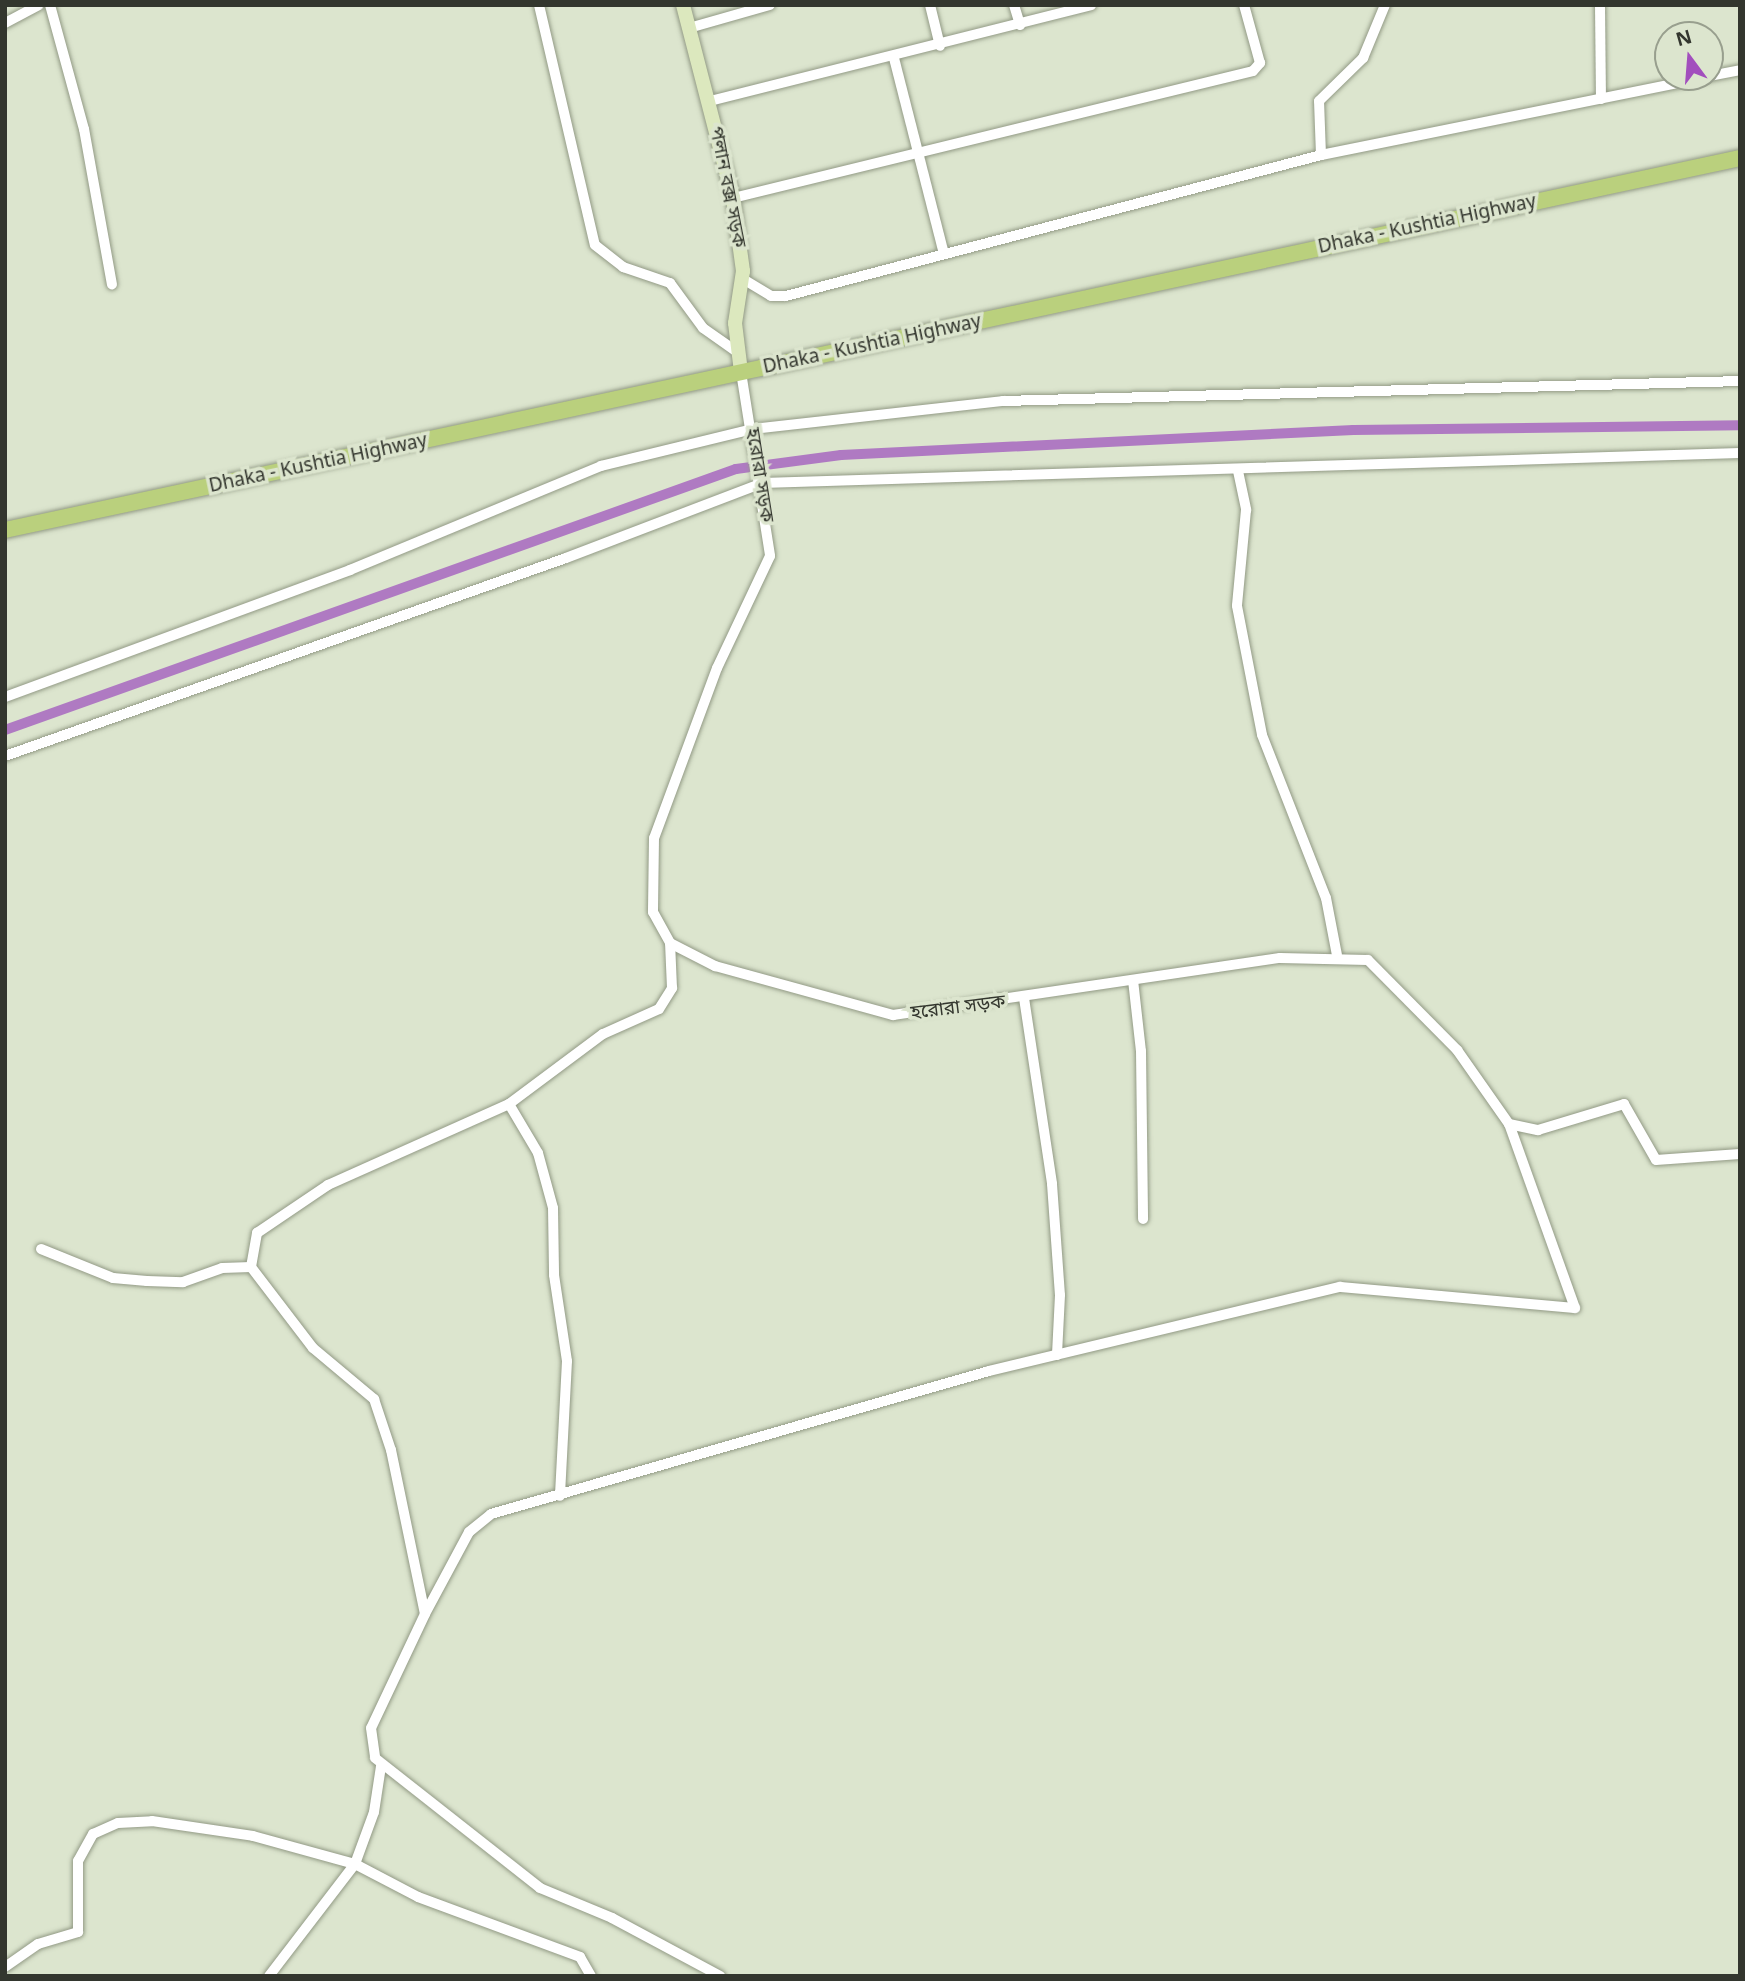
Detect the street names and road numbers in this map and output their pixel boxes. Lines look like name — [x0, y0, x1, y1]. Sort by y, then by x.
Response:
street label: পলান বক্স সড়ক — [705, 125, 751, 249]
street label: Dhaka - Kushtia Highway — [1316, 190, 1538, 258]
street label: Dhaka - Kushtia Highway — [761, 310, 983, 378]
street label: হরোরা সড়ক — [741, 426, 779, 524]
street label: Dhaka - Kushtia Highway — [207, 429, 429, 497]
street label: হরোরা সড়ক — [909, 990, 1007, 1024]

